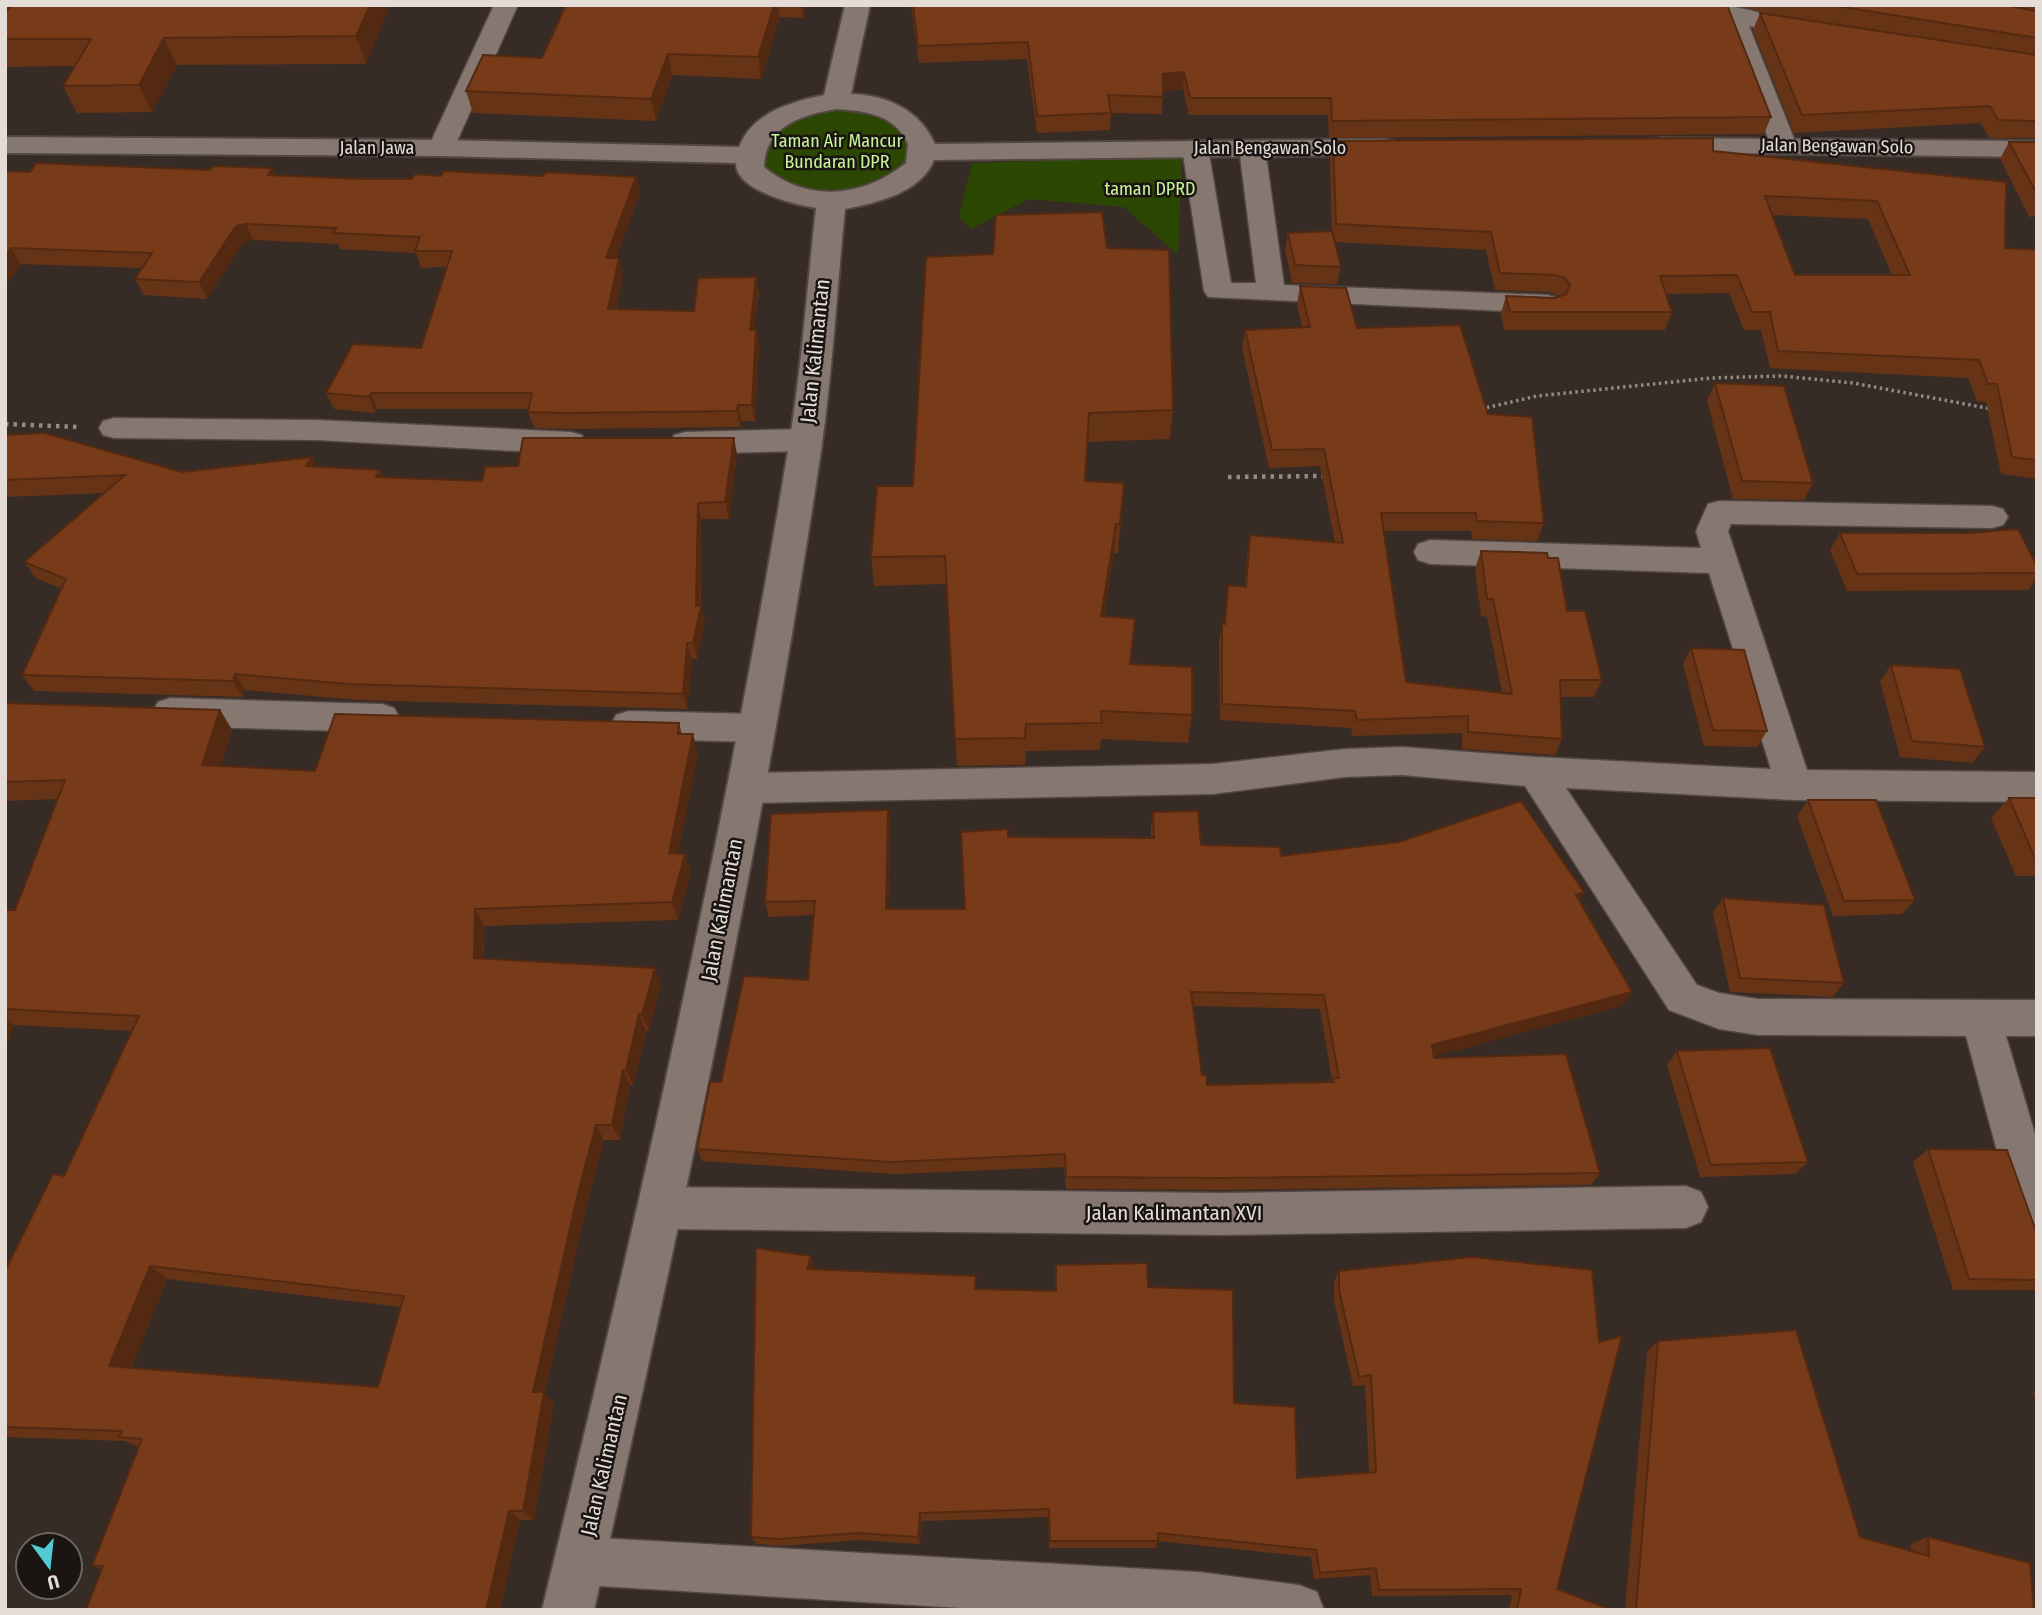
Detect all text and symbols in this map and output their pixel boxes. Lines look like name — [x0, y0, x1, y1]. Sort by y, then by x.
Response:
park label: Taman Air Mancur Bundaran DPR — [771, 130, 903, 173]
street label: Jalan Bengawan Solo — [1761, 134, 1913, 158]
street label: Jalan Jawa — [340, 137, 415, 159]
street label: Jalan Bengawan Solo — [1194, 137, 1346, 159]
park label: taman DPRD — [1104, 178, 1196, 200]
street label: Jalan Kalimantan — [794, 278, 836, 424]
street label: Jalan Kalimantan — [695, 836, 749, 984]
street label: Jalan Kalimantan XVI — [1086, 1200, 1262, 1226]
street label: Jalan Kalimantan — [575, 1391, 633, 1539]
north arrow — [14, 1531, 84, 1601]
text: U — [45, 1569, 62, 1594]

